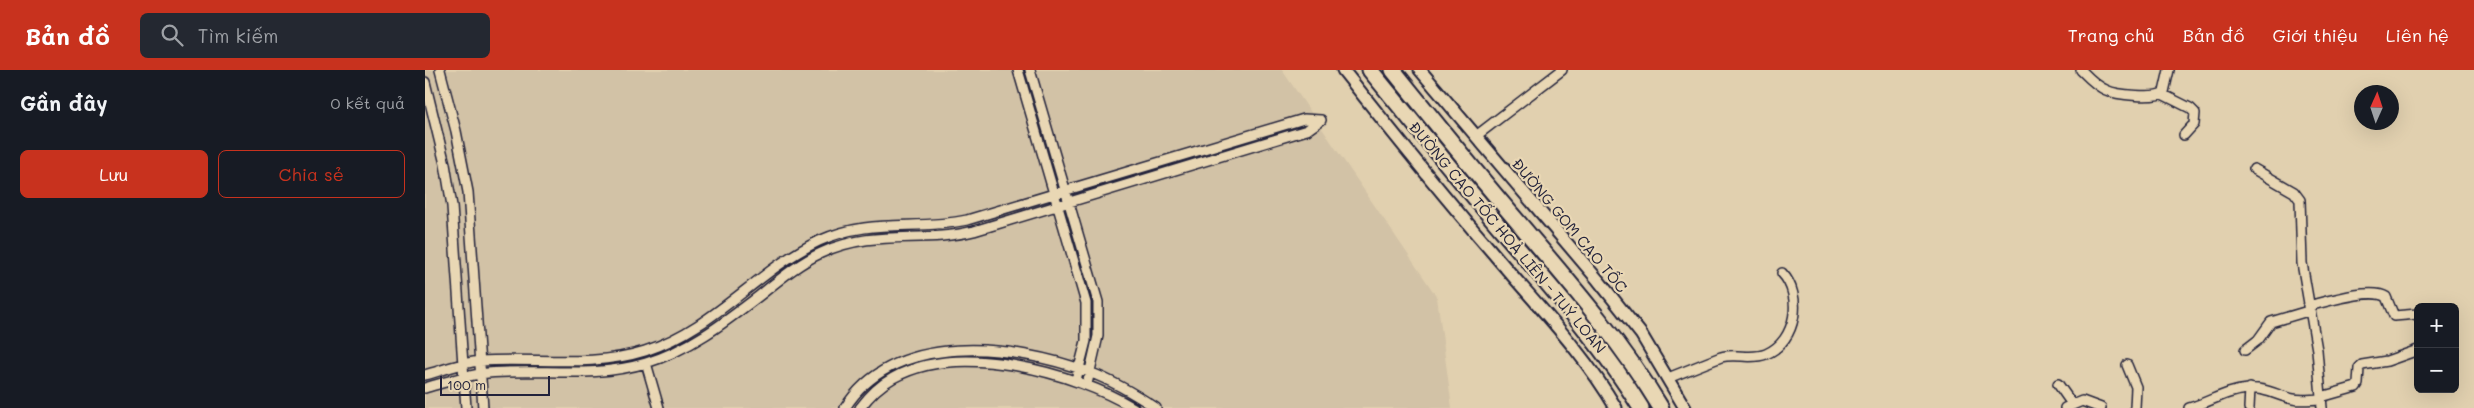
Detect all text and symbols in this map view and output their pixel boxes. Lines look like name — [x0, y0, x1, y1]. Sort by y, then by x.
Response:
search box — [140, 13, 490, 58]
text: Bản đồ — [25, 20, 110, 51]
icon: search — [158, 21, 186, 49]
text: Tìm kiếm — [198, 23, 278, 48]
text: Trang chủ — [2068, 23, 2155, 47]
text: Bản đồ — [2183, 23, 2244, 47]
text: Giới thiệu — [2272, 23, 2358, 47]
text: Liên hệ — [2386, 23, 2449, 47]
north arrow — [2354, 85, 2399, 130]
text: Gần đây — [20, 89, 108, 116]
text: 0 kết quả — [330, 92, 405, 113]
street label: ĐƯỜNG CAO TỐC HOÀ LIÊN - TUÝ LOAN — [1405, 117, 1611, 357]
button: Lưu — [20, 150, 208, 198]
button: Chia sẻ — [218, 150, 405, 198]
street label: ĐƯỜNG GOM CAO TỐC — [1508, 154, 1632, 297]
map controls — [2414, 303, 2459, 393]
button: + — [2414, 303, 2459, 348]
button: − — [2414, 348, 2459, 393]
scale bar — [440, 373, 550, 396]
text: 100 m — [447, 375, 486, 394]

